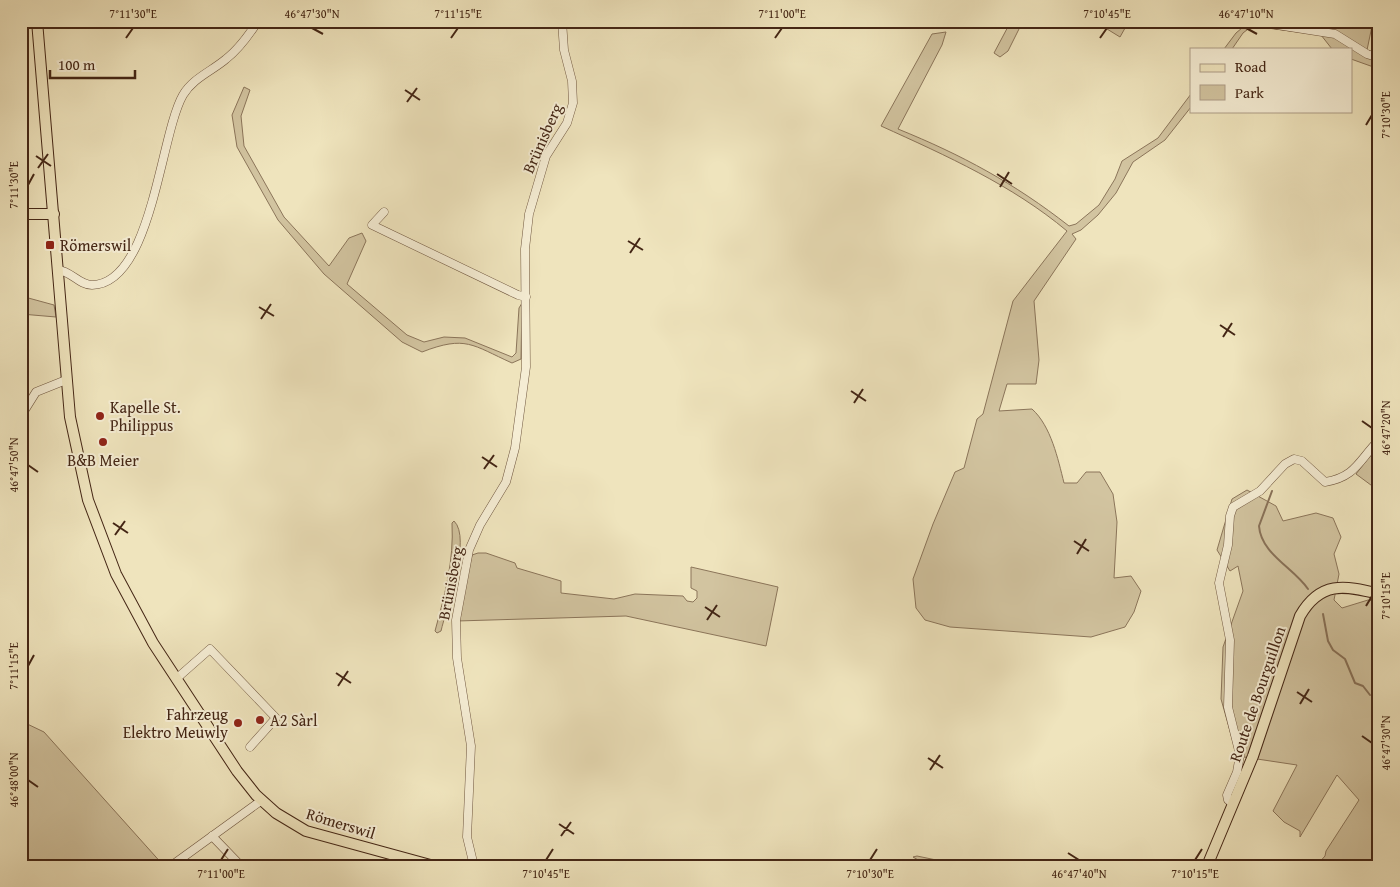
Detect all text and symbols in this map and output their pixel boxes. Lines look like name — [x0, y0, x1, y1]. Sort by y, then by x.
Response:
text: 7°11'30"E — [109, 5, 157, 22]
text: 46°47'30"N — [284, 5, 340, 22]
text: 7°11'15"E — [434, 5, 482, 22]
text: 7°11'00"E — [758, 5, 806, 22]
text: 7°10'45"E — [1083, 5, 1131, 22]
text: 46°47'10"N — [1218, 5, 1274, 22]
scale bar — [50, 48, 135, 80]
legend — [1190, 48, 1352, 112]
text: 100 m — [58, 54, 96, 75]
text: Road — [1235, 56, 1266, 77]
text: Park — [1235, 82, 1264, 103]
text: 7°10'30"E — [1377, 91, 1394, 139]
street label: Brünisberg — [516, 99, 568, 177]
text: 7°11'30"E — [5, 161, 22, 209]
place label: Römerswil — [60, 233, 132, 257]
marker: Römerswil — [44, 239, 56, 251]
place label: Kapelle St. Philippus — [110, 395, 181, 437]
text: 46°47'20"N — [1377, 400, 1394, 456]
marker: Kapelle St. Philippus — [94, 410, 106, 422]
marker: B&B Meier — [97, 436, 109, 448]
text: 46°47'50"N — [5, 437, 22, 493]
place label: B&B Meier — [67, 448, 139, 472]
street label: Brünisberg — [431, 544, 469, 622]
text: 7°10'15"E — [1377, 572, 1394, 620]
street label: Route de Bourguillon — [1223, 623, 1291, 765]
text: 7°11'15"E — [5, 642, 22, 690]
place label: Fahrzeug Elektro Meuwly — [123, 702, 228, 744]
place label: A2 Sàrl — [270, 708, 318, 732]
marker: A2 Sàrl — [254, 714, 266, 726]
text: 46°47'30"N — [1377, 715, 1394, 771]
marker: Fahrzeug Elektro Meuwly — [232, 717, 244, 729]
text: 46°48'00"N — [5, 752, 22, 808]
street label: Römerswil — [303, 801, 379, 845]
text: 7°11'00"E — [197, 865, 245, 882]
text: 7°10'45"E — [522, 865, 570, 882]
text: 7°10'30"E — [846, 865, 894, 882]
text: 46°47'40"N — [1051, 865, 1107, 882]
text: 7°10'15"E — [1171, 865, 1219, 882]

